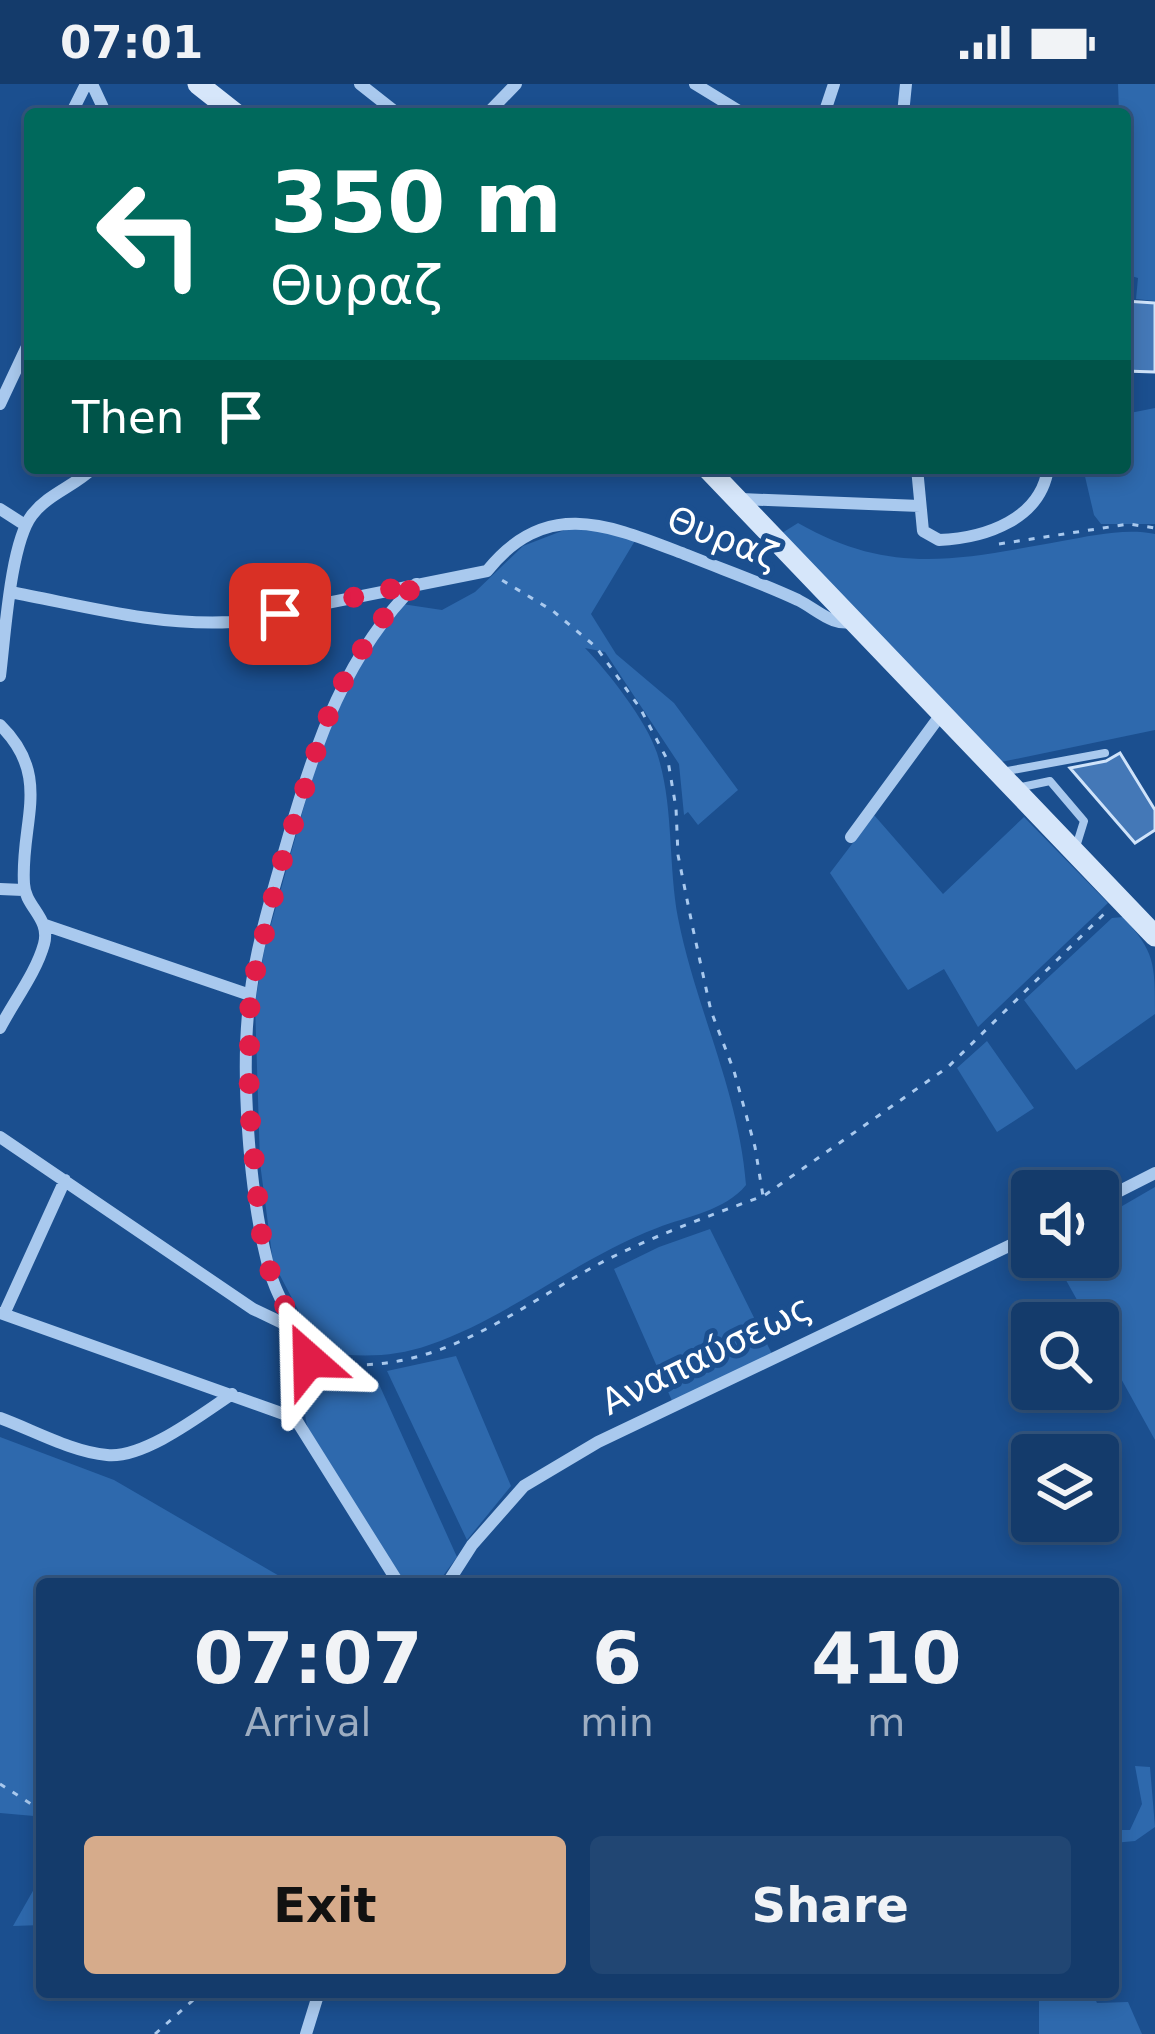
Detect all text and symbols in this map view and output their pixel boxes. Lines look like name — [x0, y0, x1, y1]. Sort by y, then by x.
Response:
text: 07:01 — [60, 16, 203, 69]
text: 350 m — [270, 154, 562, 252]
icon: left — [72, 156, 228, 312]
text: Θυραζ — [270, 254, 443, 317]
icon: arrive — [208, 384, 274, 450]
text: Then — [72, 391, 184, 444]
street label: Θυραζ — [662, 498, 784, 577]
pin — [229, 563, 331, 665]
icon: arrive — [247, 581, 313, 647]
map controls — [1011, 1170, 1119, 1542]
button: sound — [1011, 1170, 1119, 1278]
street label: Αναπαύσεως — [595, 1286, 818, 1423]
position arrow — [246, 1297, 372, 1423]
button: search — [1011, 1302, 1119, 1410]
button: layers — [1011, 1434, 1119, 1542]
text: 07:07 — [193, 1616, 423, 1700]
text: 6 — [592, 1616, 642, 1700]
text: 410 — [811, 1616, 961, 1700]
text: Arrival — [245, 1700, 371, 1745]
text: min — [580, 1700, 654, 1745]
text: m — [867, 1700, 905, 1745]
button: Exit — [84, 1836, 566, 1974]
button: Share — [590, 1836, 1071, 1974]

